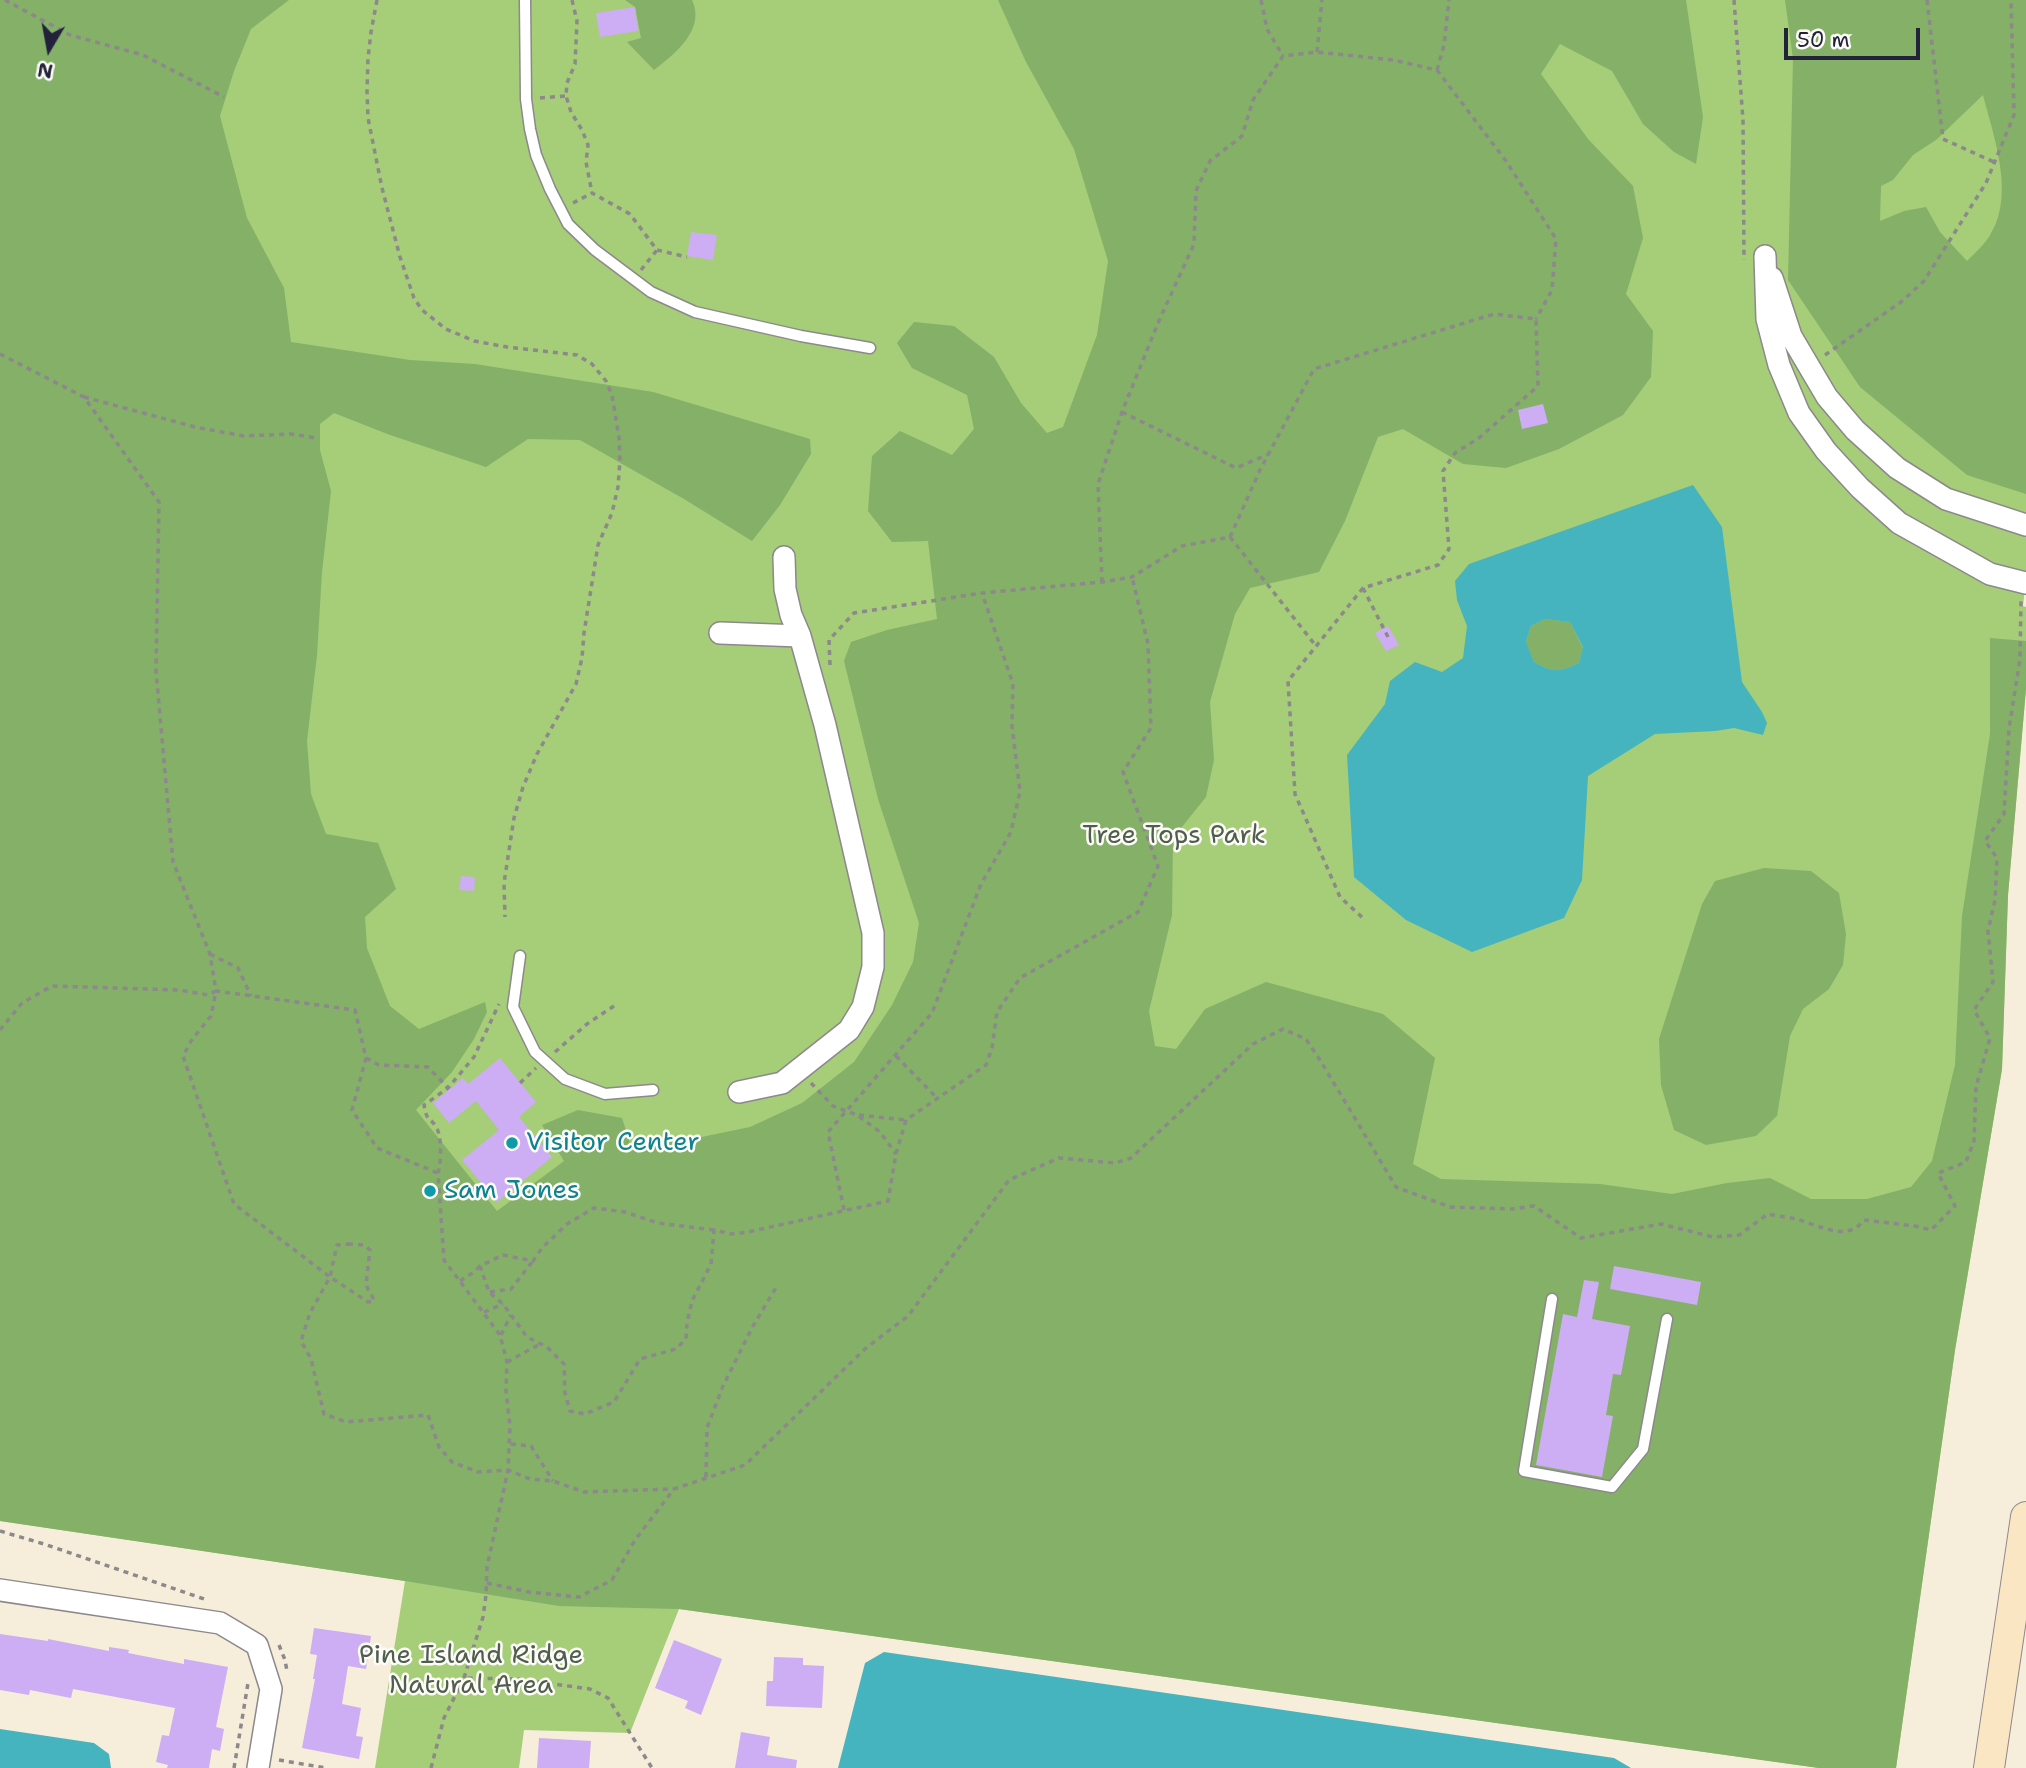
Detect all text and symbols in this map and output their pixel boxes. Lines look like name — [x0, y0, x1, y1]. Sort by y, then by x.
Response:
north arrow — [14, 14, 84, 84]
scale bar — [1788, 14, 1924, 58]
text: 50 m — [1797, 26, 1850, 54]
text: N — [36, 57, 55, 84]
park label: Tree Tops Park — [1082, 820, 1266, 852]
place label: Visitor Center — [526, 1127, 700, 1159]
marker: Visitor Center — [504, 1135, 520, 1151]
place label: Sam Jones — [444, 1175, 580, 1207]
marker: Sam Jones — [422, 1183, 438, 1199]
park label: Pine Island Ridge Natural Area — [359, 1640, 583, 1702]

